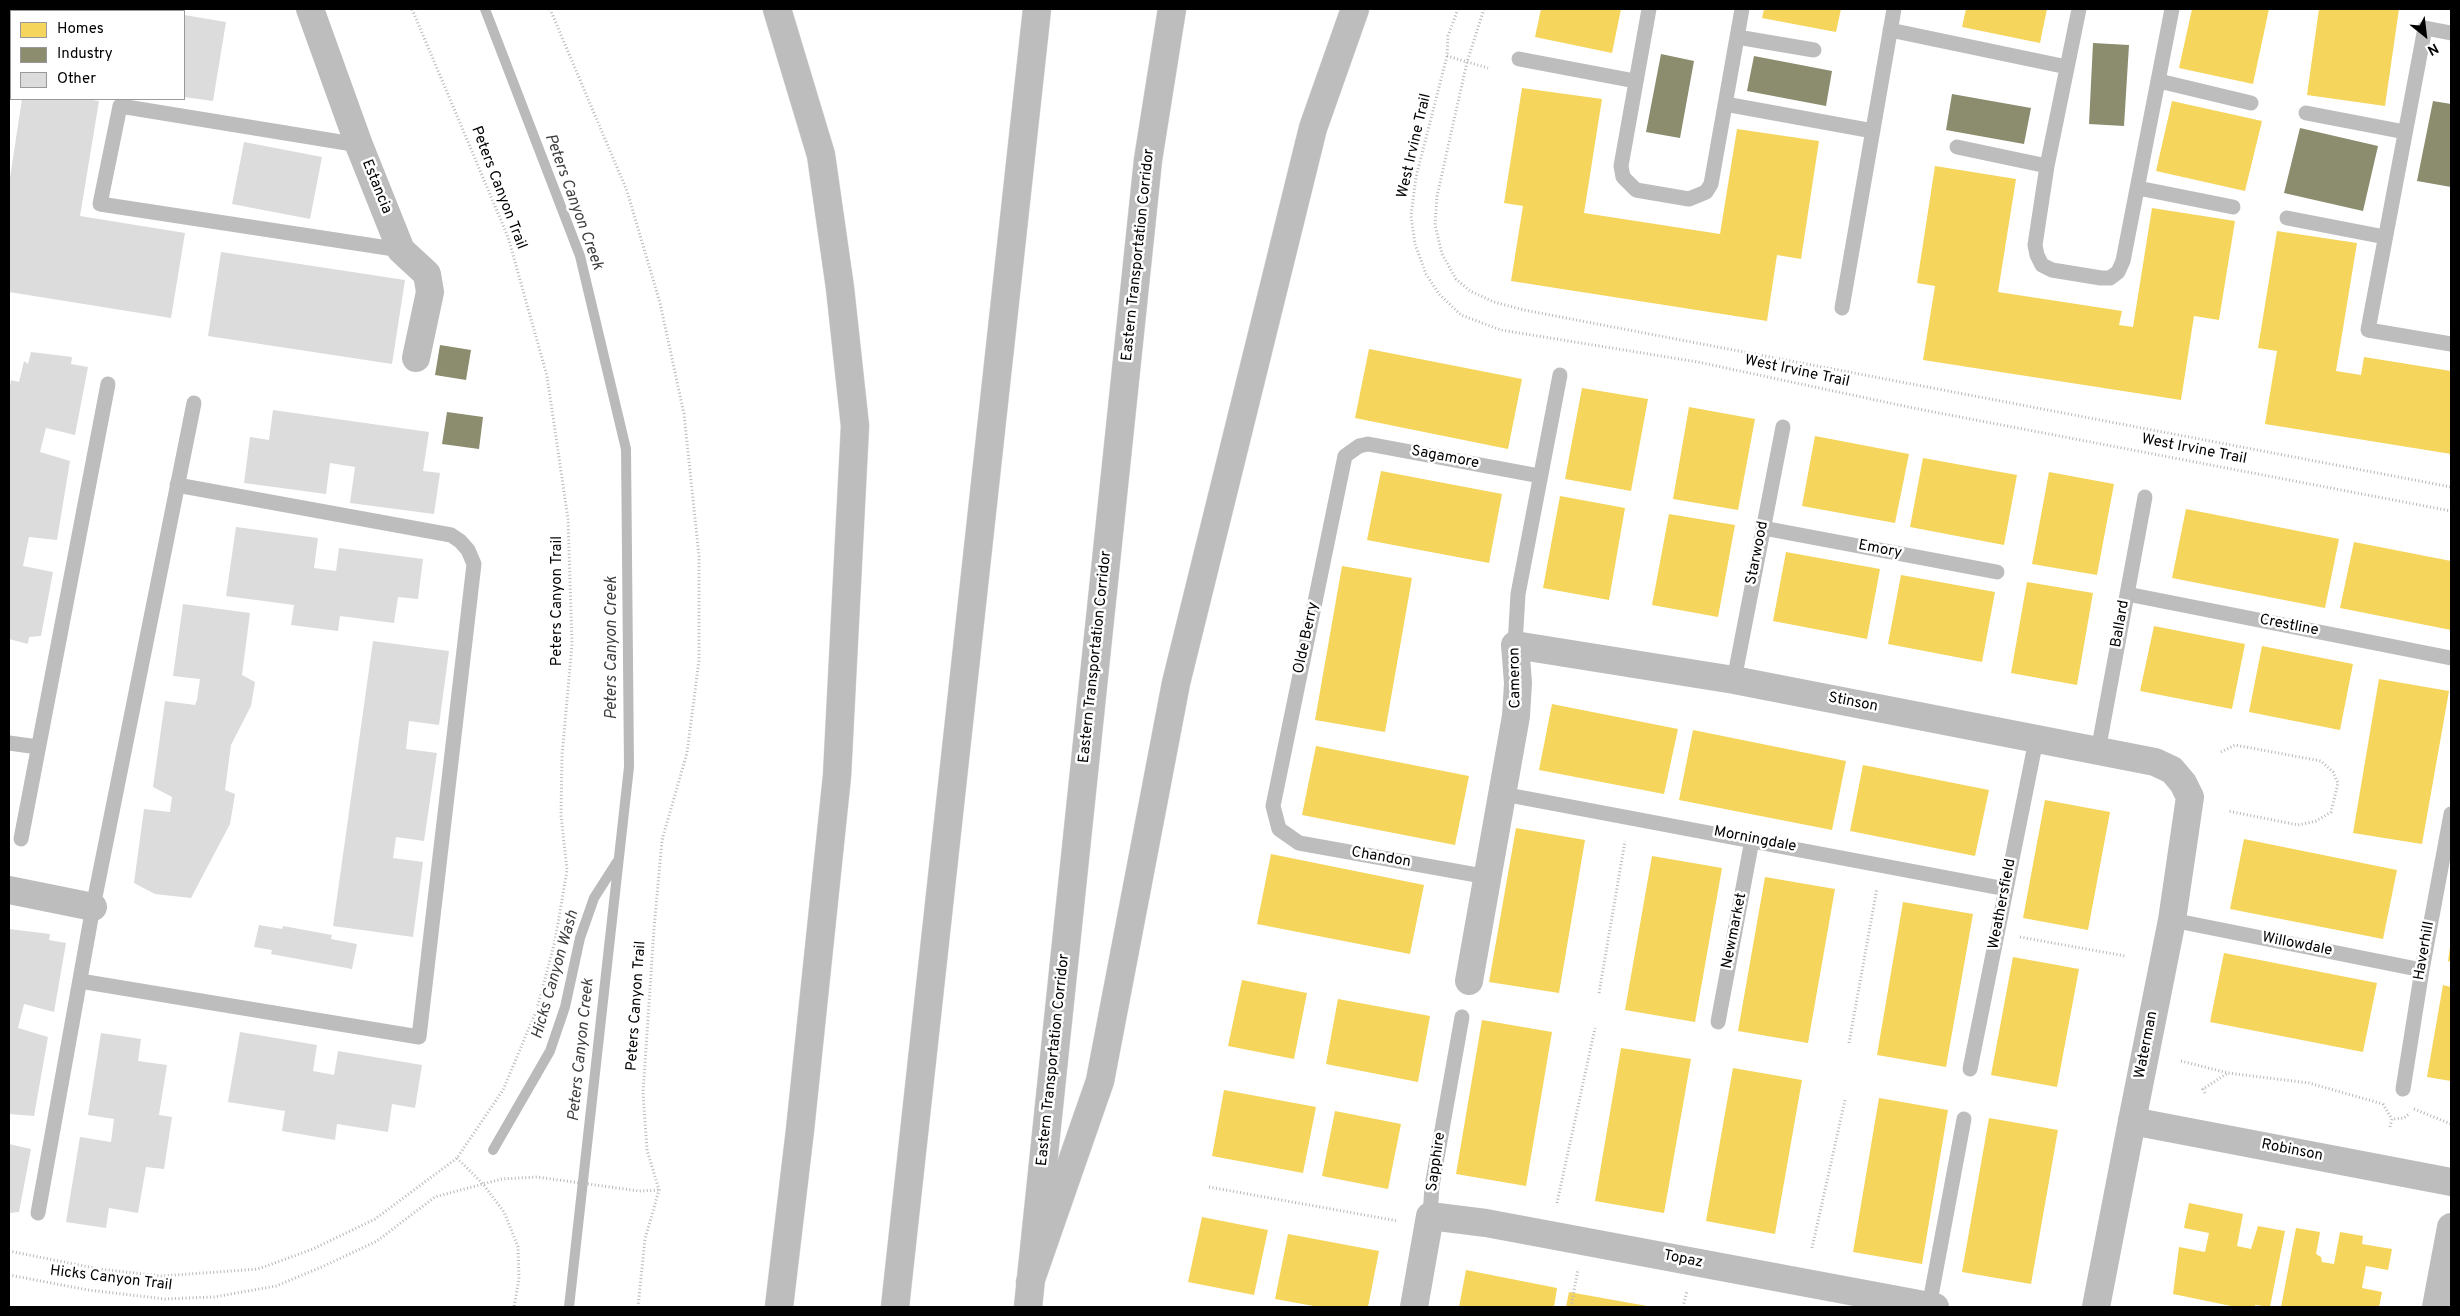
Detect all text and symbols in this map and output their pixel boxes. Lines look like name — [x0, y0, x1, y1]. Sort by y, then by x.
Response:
legend — [10, 10, 185, 100]
north arrow — [2400, 10, 2450, 60]
text: Homes — [57, 20, 104, 39]
text: N — [2424, 39, 2441, 58]
text: Industry — [57, 45, 113, 64]
text: Other — [57, 70, 96, 89]
street label: West Irvine Trail — [1394, 92, 1436, 200]
street label: Peters Canyon Trail — [466, 124, 530, 252]
water label: Peters Canyon Creek — [539, 131, 607, 273]
street label: Eastern Transportation Corridor — [1119, 148, 1159, 362]
street label: Estancia — [357, 157, 395, 217]
street label: West Irvine Trail — [1743, 352, 1851, 392]
street label: West Irvine Trail — [2140, 431, 2248, 469]
street label: Sagamore — [1410, 443, 1480, 473]
street label: Starwood — [1743, 520, 1773, 586]
street label: Peters Canyon Trail — [549, 536, 567, 666]
street label: Emory — [1857, 537, 1903, 563]
street label: Eastern Transportation Corridor — [1076, 550, 1116, 764]
water label: Peters Canyon Creek — [603, 576, 623, 720]
street label: Ballard — [2108, 599, 2134, 649]
street label: Olde Berry — [1291, 601, 1323, 675]
street label: Crestline — [2258, 611, 2320, 641]
street label: Cameron — [1506, 647, 1526, 709]
street label: Stinson — [1827, 689, 1879, 717]
street label: Morningdale — [1712, 823, 1798, 857]
street label: Chandon — [1350, 844, 1412, 872]
street label: Weathersfield — [1985, 857, 2021, 951]
street label: Newmarket — [1719, 891, 1751, 971]
water label: Hicks Canyon Wash — [528, 908, 584, 1042]
street label: Haverhill — [2411, 920, 2439, 982]
street label: Willowdale — [2260, 929, 2334, 961]
street label: Peters Canyon Trail — [623, 940, 651, 1072]
street label: Eastern Transportation Corridor — [1034, 953, 1074, 1167]
water label: Peters Canyon Creek — [565, 978, 599, 1122]
street label: Waterman — [2132, 1010, 2162, 1080]
street label: Sapphire — [1424, 1131, 1450, 1193]
street label: Robinson — [2260, 1136, 2324, 1166]
street label: Topaz — [1662, 1247, 1704, 1273]
street label: Hicks Canyon Trail — [49, 1263, 173, 1295]

